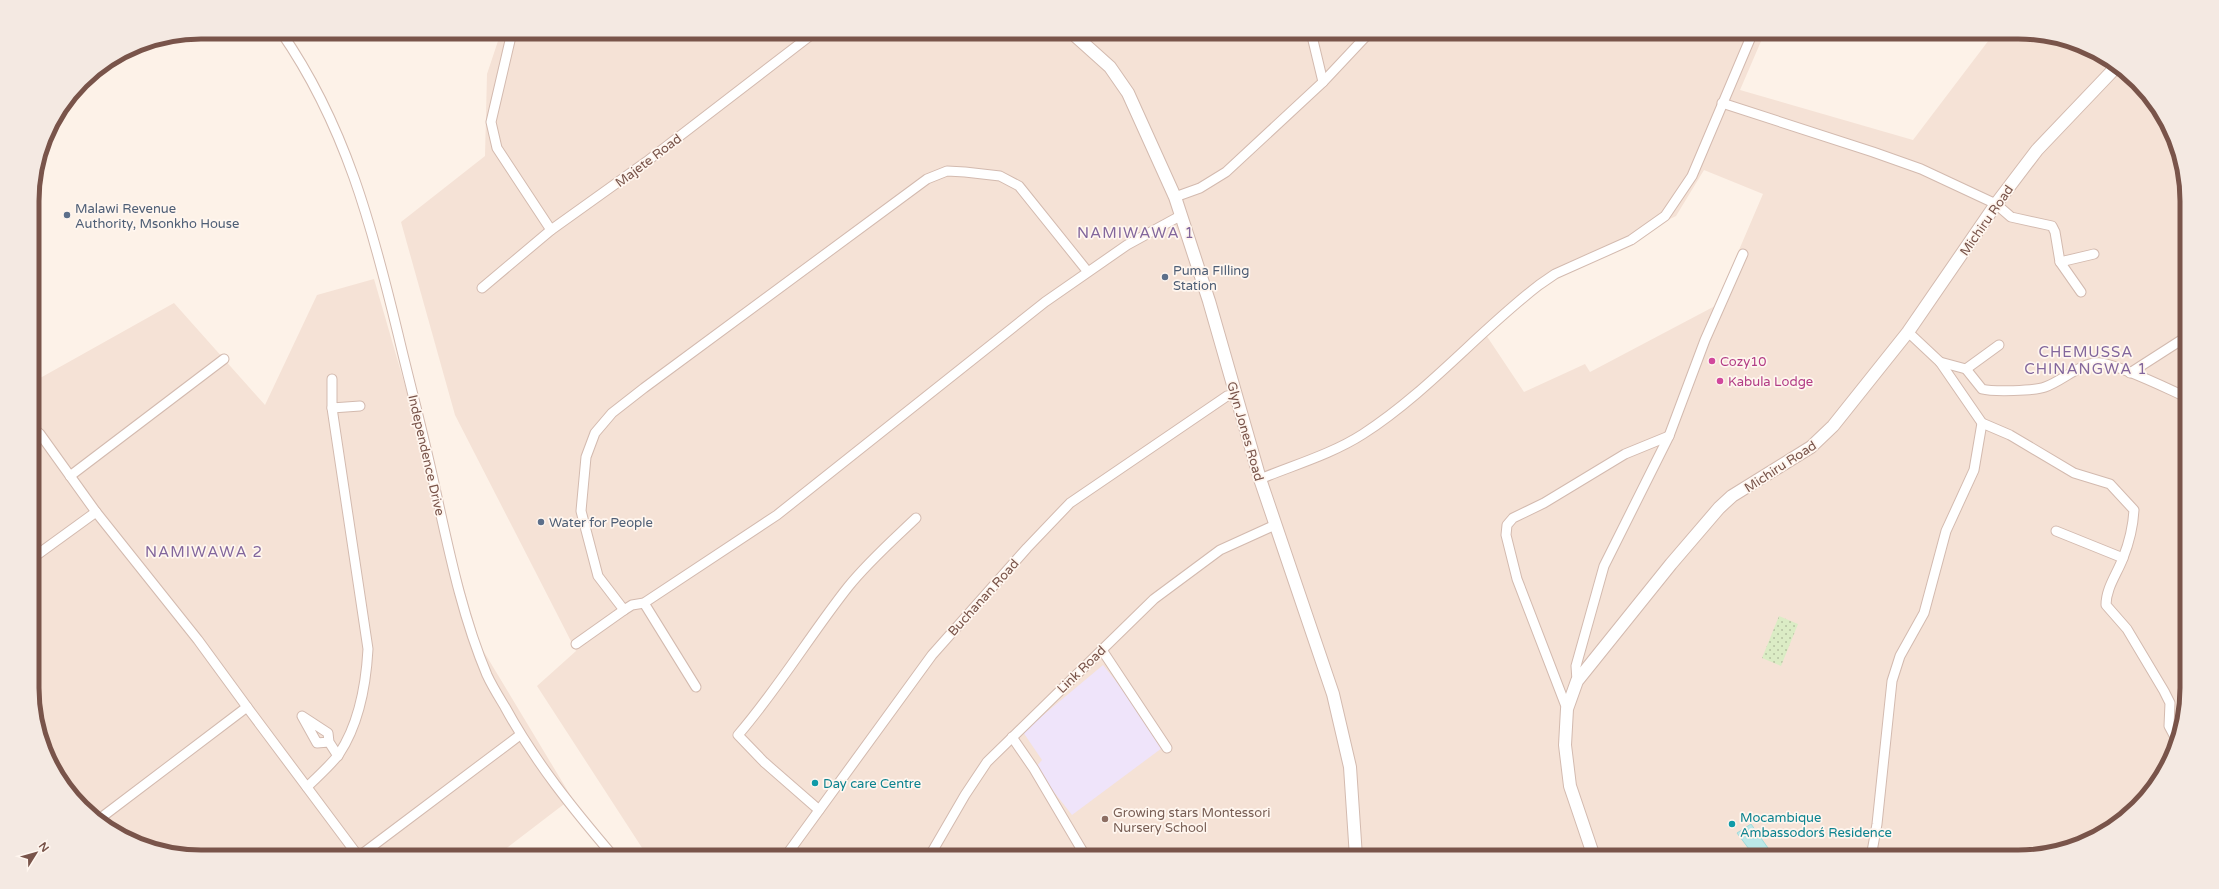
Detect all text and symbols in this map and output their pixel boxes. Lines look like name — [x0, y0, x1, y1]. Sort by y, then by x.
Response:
street label: Majete Road — [612, 131, 685, 191]
street label: Michiru Road — [1957, 182, 2017, 259]
place label: Malawi Revenue Authority, Msonkho House — [75, 201, 239, 232]
marker: Malawi Revenue Authority, Msonkho House — [62, 210, 72, 220]
district label: NAMIWAWA 1 — [1077, 224, 1195, 242]
place label: Puma FIlling Station — [1173, 263, 1250, 294]
marker: Puma FIlling Station — [1160, 272, 1170, 282]
district label: CHEMUSSA CHINANGWA 1 — [2024, 343, 2148, 378]
place label: Cozy10 — [1720, 354, 1767, 370]
marker: Cozy10 — [1707, 356, 1717, 366]
place label: Kabula Lodge — [1728, 374, 1813, 390]
marker: Kabula Lodge — [1715, 376, 1725, 386]
street label: Glyn Jones Road — [1223, 380, 1267, 483]
street label: Independence Drive — [404, 393, 448, 517]
street label: Michiru Road — [1742, 438, 1820, 496]
place label: Water for People — [549, 515, 653, 531]
marker: Water for People — [536, 517, 546, 527]
district label: NAMIWAWA 2 — [145, 543, 263, 561]
street label: Buchanan Road — [945, 556, 1023, 640]
street label: Link Road — [1054, 643, 1109, 697]
place label: Day care Centre — [823, 776, 921, 792]
marker: Day care Centre — [810, 778, 820, 788]
place label: Growing stars Montessori Nursery School — [1113, 805, 1270, 836]
place label: Mocambique Ambassodorś Residence — [1740, 810, 1892, 841]
marker: Growing stars Montessori Nursery School — [1100, 814, 1110, 824]
marker: Mocambique Ambassodorś Residence — [1727, 819, 1737, 829]
north arrow — [16, 833, 56, 873]
text: N — [36, 840, 51, 855]

